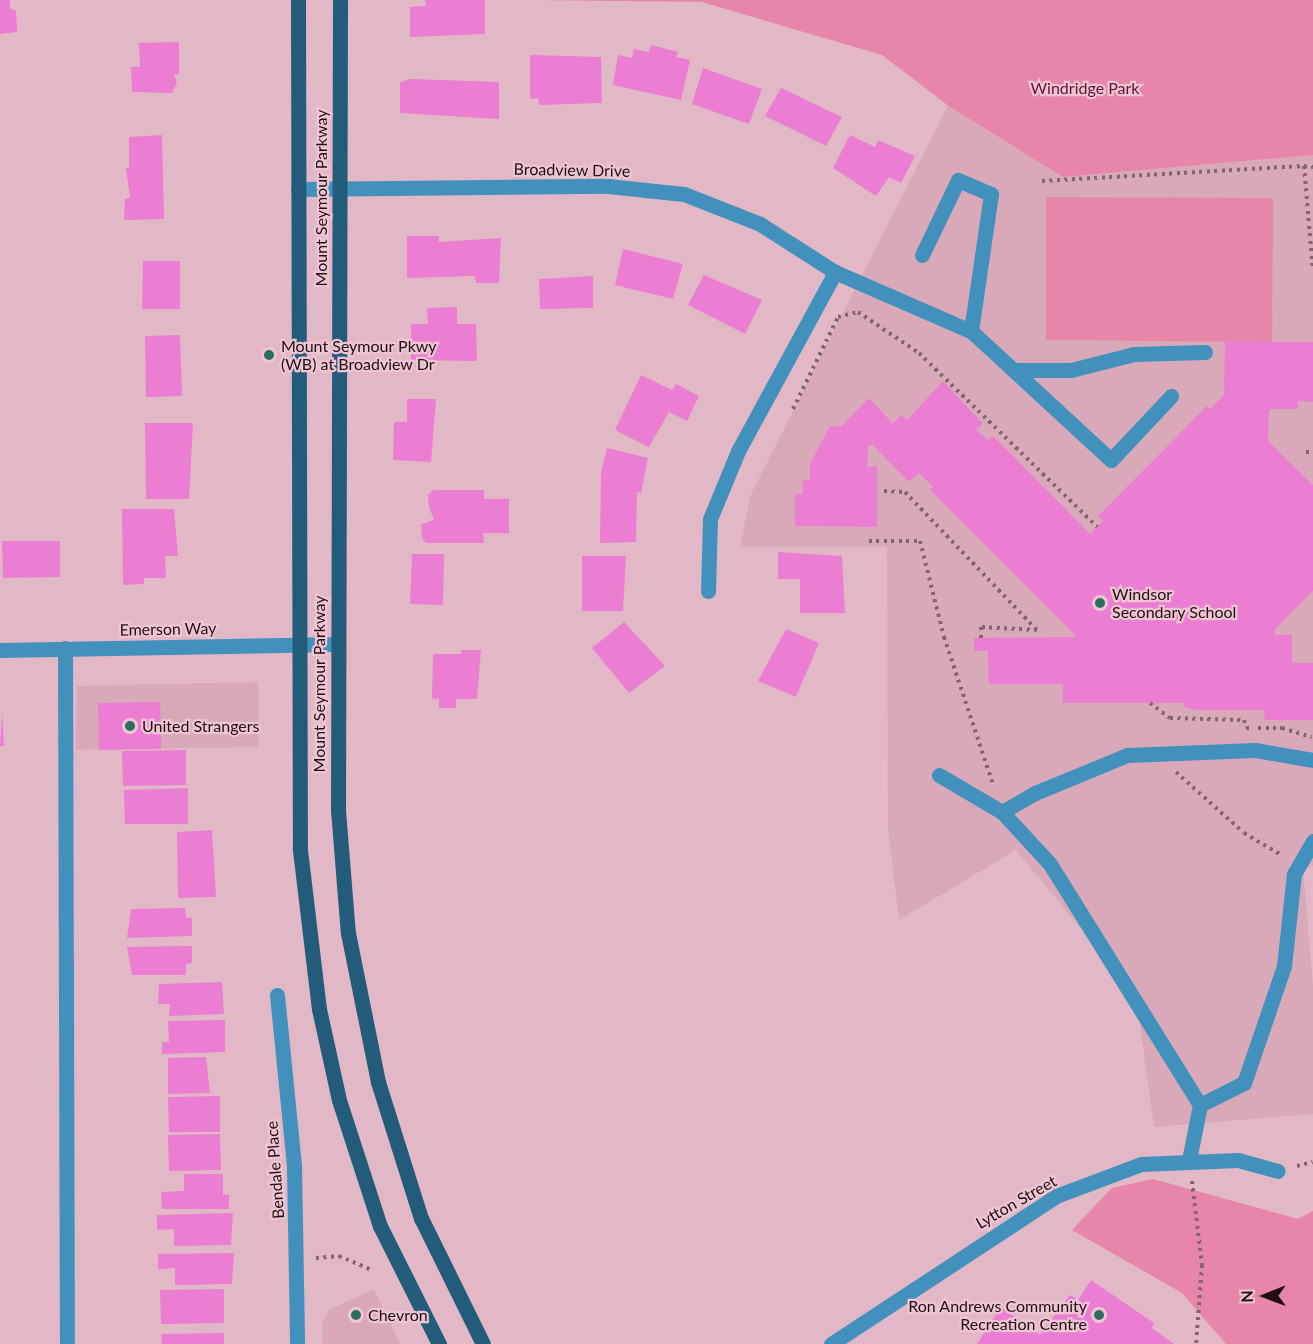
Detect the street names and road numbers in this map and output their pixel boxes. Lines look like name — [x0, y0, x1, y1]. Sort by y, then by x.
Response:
street label: Mount Seymour Parkway — [311, 109, 331, 287]
street label: Broadview Drive — [513, 159, 631, 181]
street label: Mount Seymour Parkway — [309, 595, 329, 773]
street label: Emerson Way — [119, 619, 217, 639]
street label: Bendale Place — [262, 1120, 288, 1220]
street label: Lytton Street — [972, 1171, 1060, 1233]

